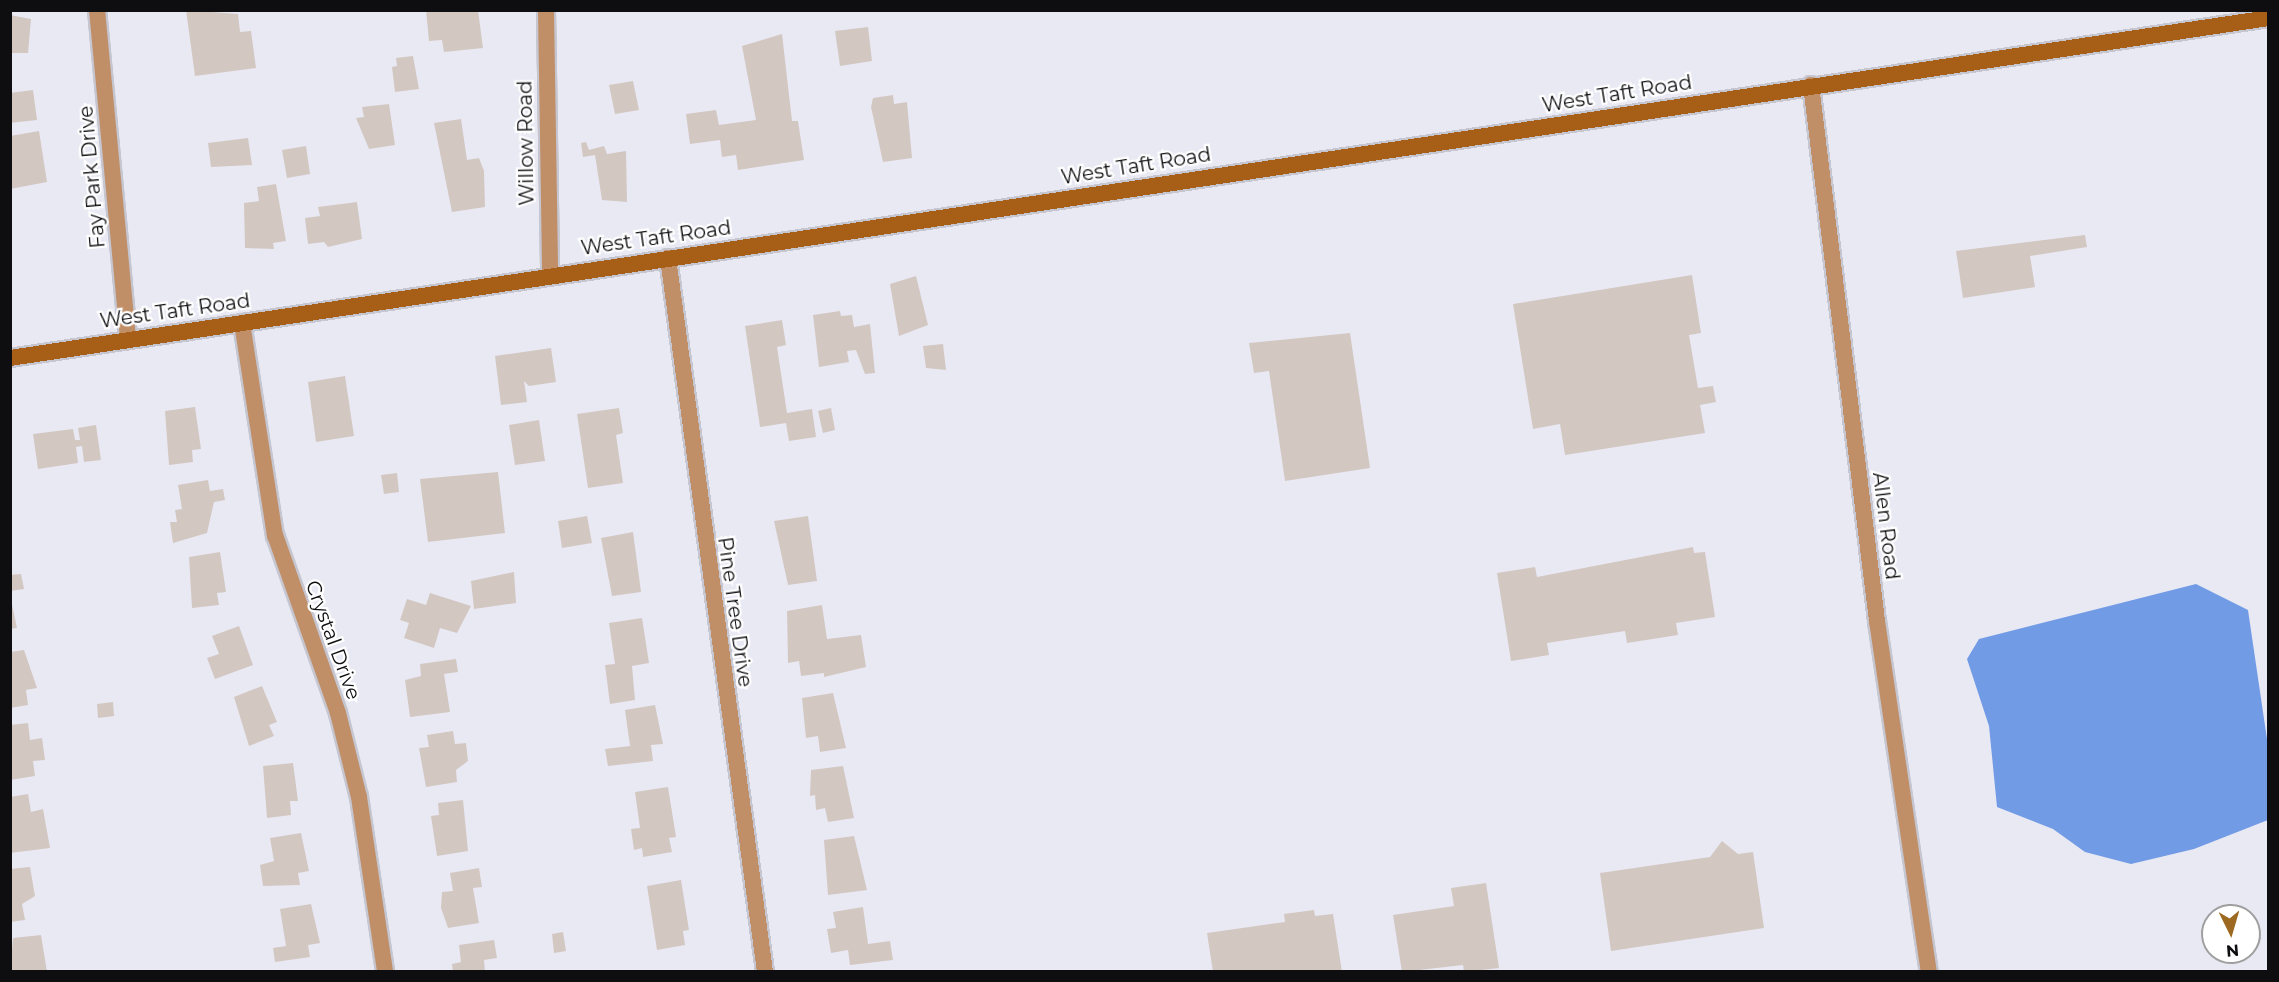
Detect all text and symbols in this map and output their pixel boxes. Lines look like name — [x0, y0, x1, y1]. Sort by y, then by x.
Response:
street label: West Taft Road — [1540, 70, 1694, 118]
street label: Willow Road — [513, 80, 539, 206]
street label: Fay Park Drive — [74, 105, 110, 249]
street label: West Taft Road — [1059, 142, 1213, 190]
street label: West Taft Road — [579, 216, 733, 260]
street label: West Taft Road — [98, 289, 252, 333]
street label: Allen Road — [1867, 471, 1905, 581]
street label: Pine Tree Drive — [713, 535, 757, 689]
street label: Crystal Drive — [300, 577, 366, 703]
north arrow — [2201, 904, 2261, 964]
text: N — [2225, 940, 2240, 960]

